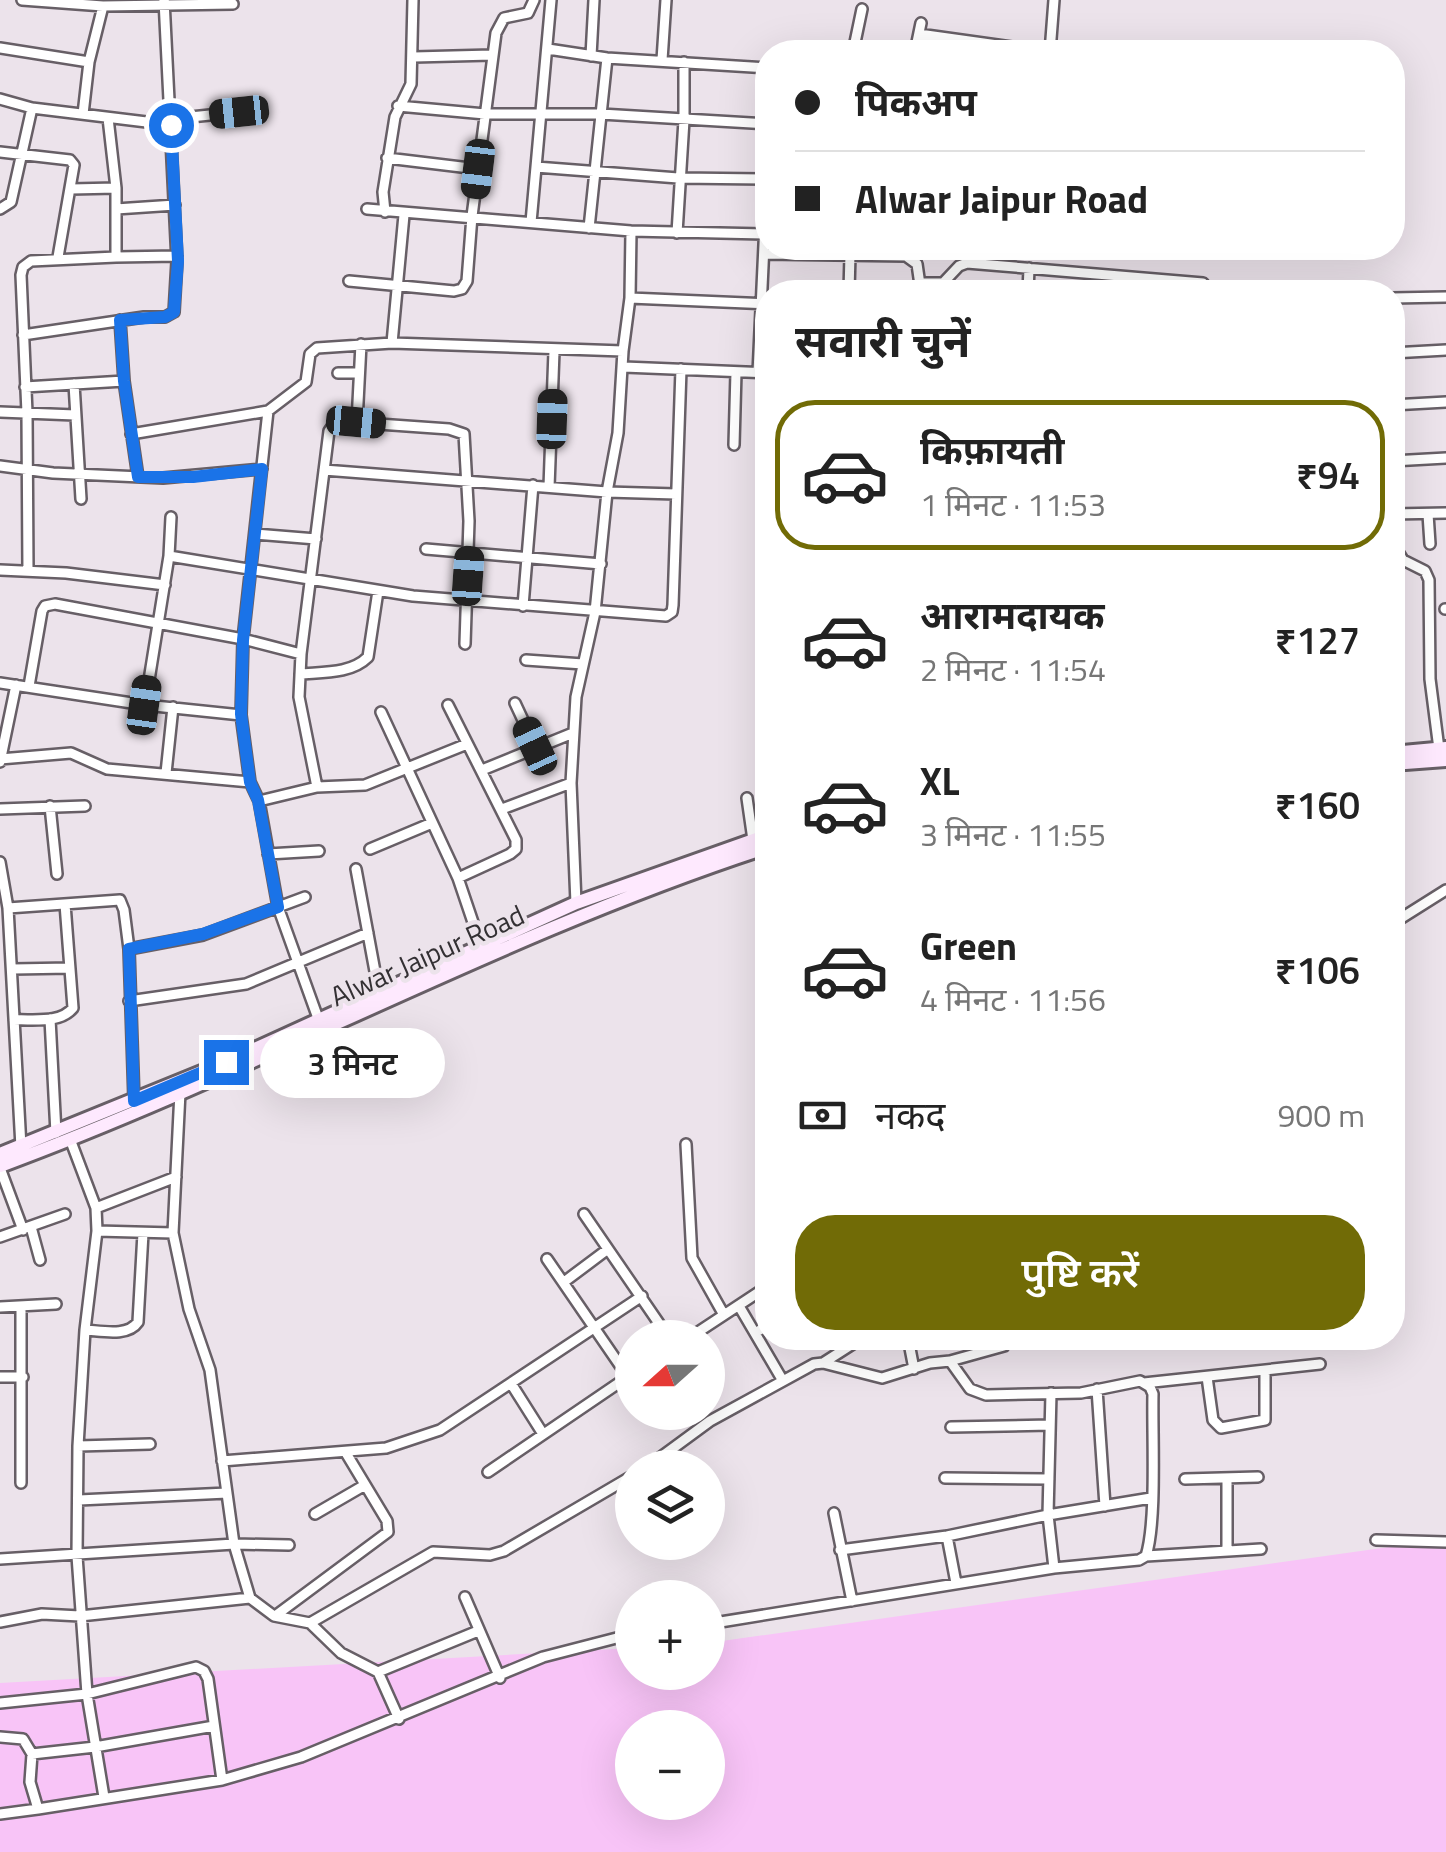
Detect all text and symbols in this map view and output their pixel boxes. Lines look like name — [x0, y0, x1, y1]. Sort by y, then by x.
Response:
text: पिकअप — [855, 73, 977, 131]
car — [208, 94, 270, 130]
route start — [149, 103, 194, 148]
car — [459, 137, 497, 201]
text: Alwar Jaipur Road — [855, 170, 1148, 228]
text: सवारी चुनें — [795, 306, 970, 374]
car — [536, 388, 568, 450]
car — [325, 404, 387, 440]
text: किफ़ायती — [920, 421, 1064, 479]
icon: car — [800, 430, 890, 520]
text: ₹94 — [1296, 446, 1360, 504]
text: 1 मिनट · 11:53 — [920, 480, 1106, 528]
car — [451, 545, 485, 607]
text: आरामदायक — [920, 586, 1104, 644]
icon: car — [800, 595, 890, 685]
text: ₹127 — [1275, 611, 1360, 669]
text: 2 मिनट · 11:54 — [920, 645, 1106, 693]
car — [125, 673, 163, 737]
car — [509, 712, 561, 780]
text: XL — [920, 752, 960, 810]
icon: car — [800, 760, 890, 850]
text: ₹160 — [1275, 776, 1360, 834]
text: 3 मिनट · 11:55 — [920, 810, 1106, 858]
street label: Alwar Jaipur Road — [323, 893, 531, 1017]
text: Green — [920, 917, 1017, 975]
icon: car — [800, 925, 890, 1015]
text: ₹106 — [1275, 941, 1360, 999]
text: 4 मिनट · 11:56 — [920, 975, 1106, 1023]
callout: 3 मिनट — [261, 1027, 446, 1097]
text: 3 मिनट — [308, 1039, 397, 1087]
route end — [204, 1040, 249, 1085]
text: नकद — [875, 1086, 945, 1144]
icon: cash — [795, 1088, 850, 1143]
text: 900 m — [1277, 1091, 1365, 1139]
button: पुष्टि करें — [795, 1215, 1365, 1330]
north arrow — [615, 1320, 725, 1430]
map controls — [615, 1320, 725, 1820]
button: layers — [615, 1450, 725, 1560]
button: + — [615, 1580, 725, 1690]
button: − — [615, 1710, 725, 1820]

